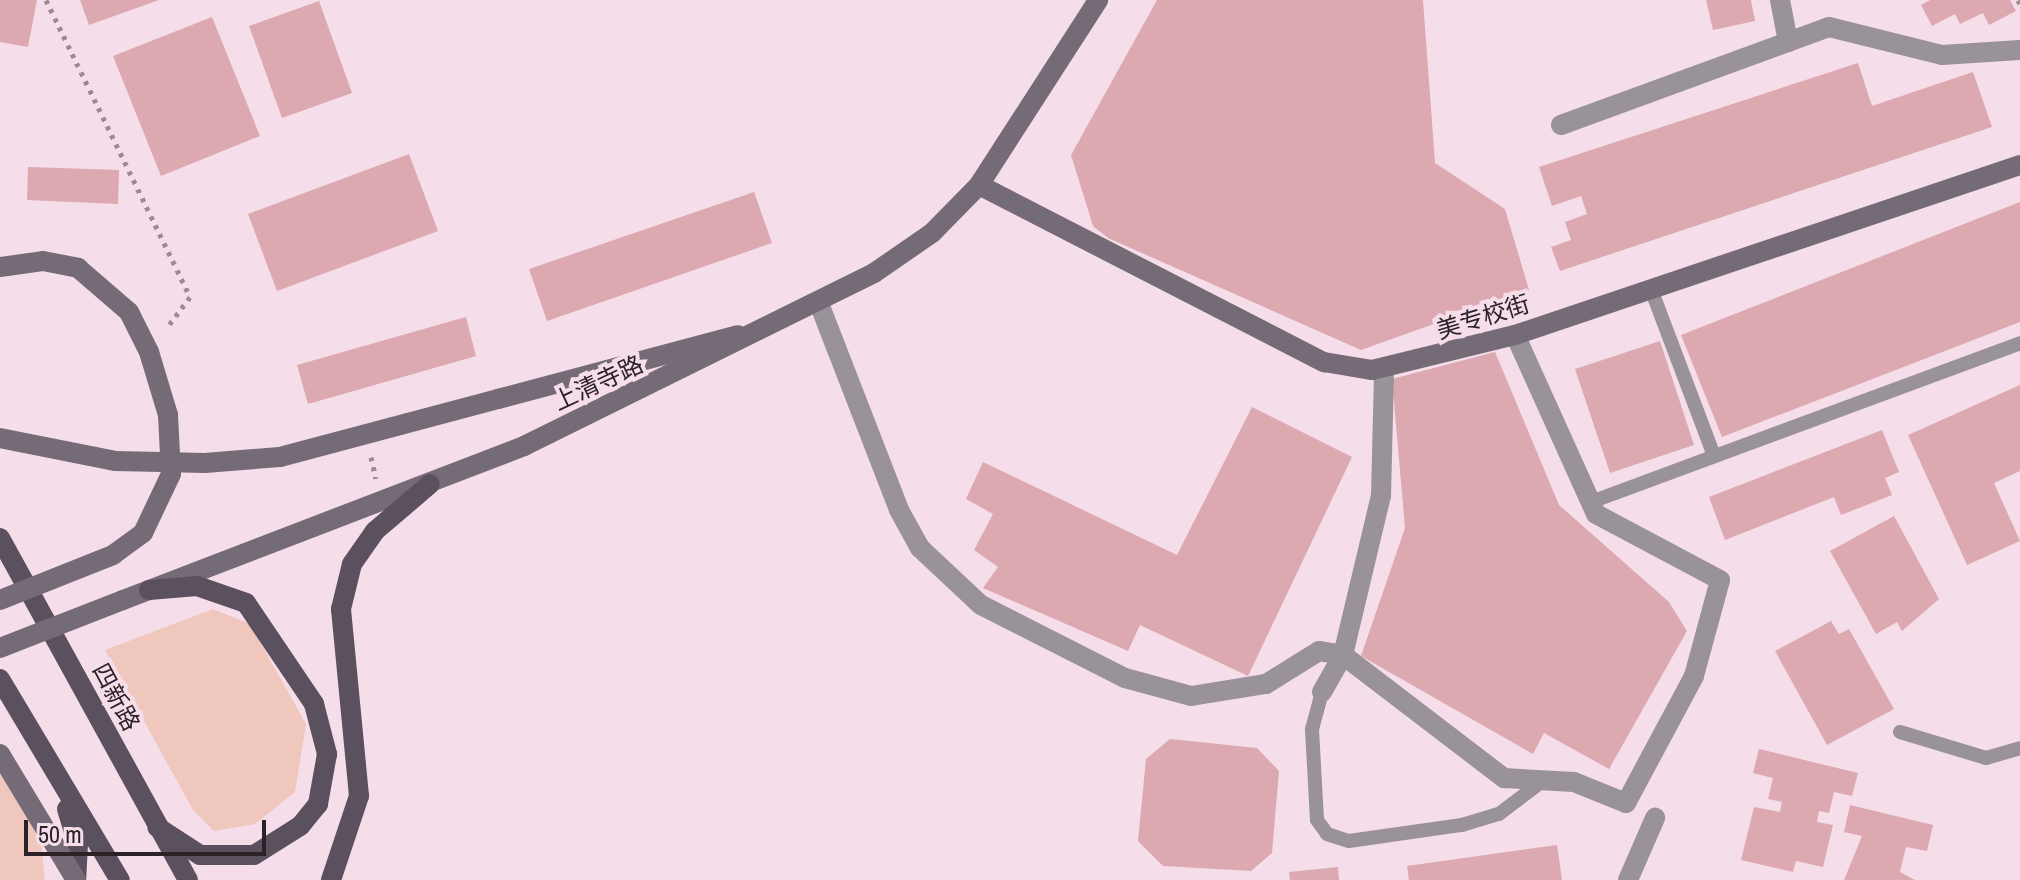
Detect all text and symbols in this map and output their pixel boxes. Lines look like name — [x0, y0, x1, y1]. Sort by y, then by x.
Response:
street label: 美专校街 — [1433, 289, 1533, 345]
street label: 上清寺路 — [548, 350, 648, 416]
street label: 四新路 — [86, 658, 146, 736]
scale bar — [28, 804, 270, 854]
text: 50 m — [38, 818, 82, 850]

